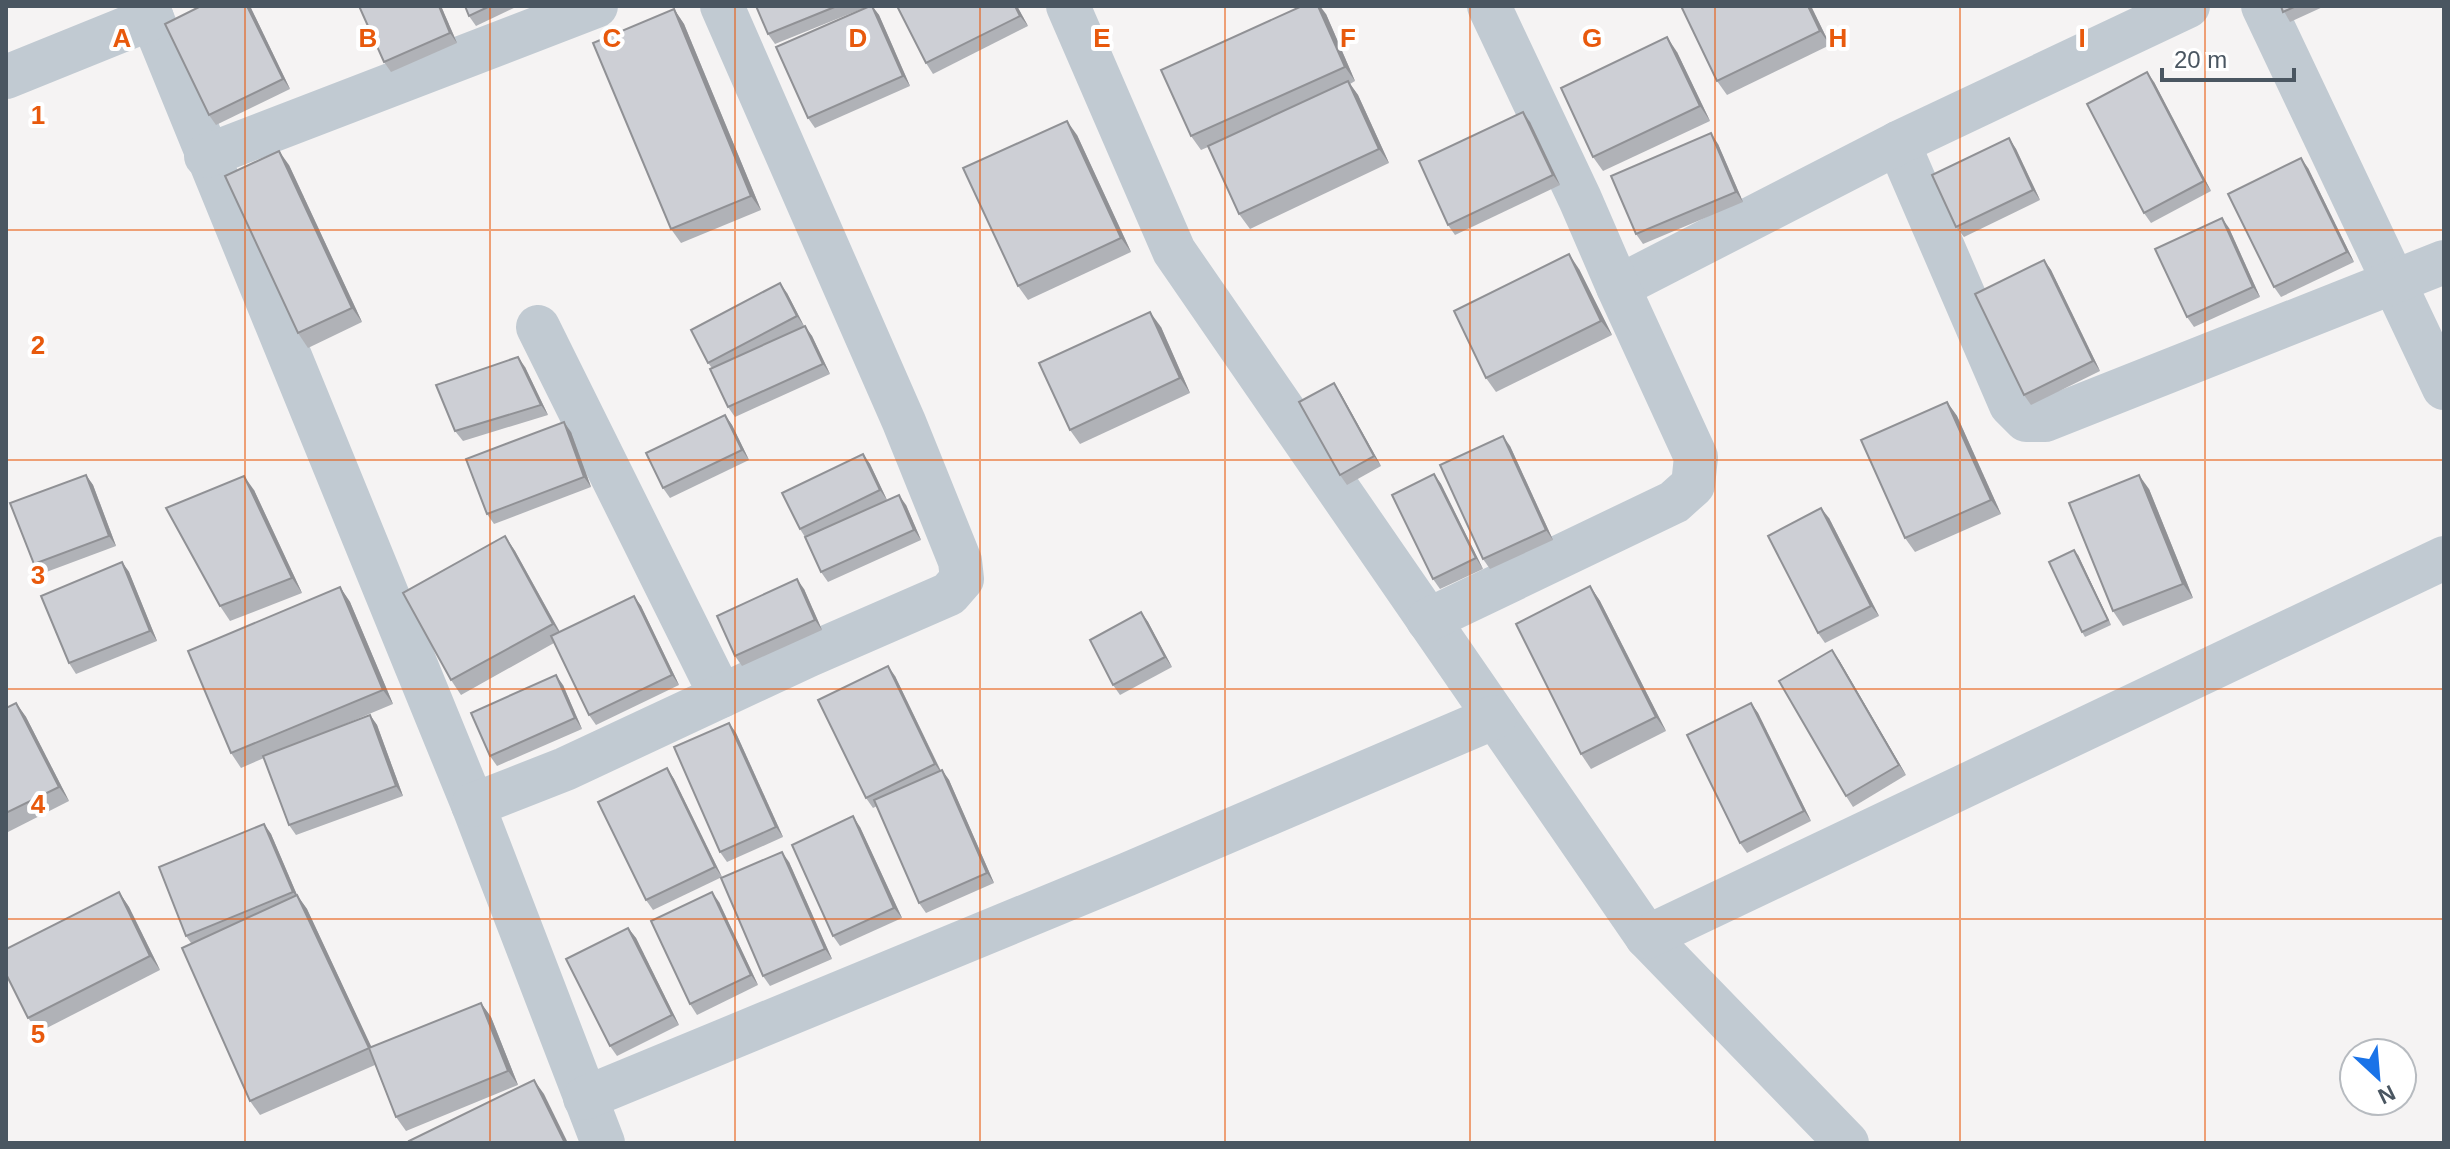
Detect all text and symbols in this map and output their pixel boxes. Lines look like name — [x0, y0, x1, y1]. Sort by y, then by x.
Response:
text: A — [113, 23, 132, 53]
text: B — [359, 23, 377, 53]
text: C — [603, 23, 622, 53]
text: D — [849, 23, 867, 53]
text: E — [1093, 23, 1111, 53]
text: F — [1340, 23, 1356, 53]
text: G — [1582, 23, 1602, 53]
text: H — [1829, 23, 1847, 53]
text: I — [2078, 23, 2086, 53]
scale bar — [2162, 32, 2294, 82]
text: 20 m — [2174, 46, 2227, 73]
text: 1 — [31, 100, 45, 130]
text: 2 — [31, 330, 45, 360]
text: 3 — [31, 560, 45, 590]
text: 4 — [31, 789, 46, 819]
text: 5 — [31, 1019, 45, 1049]
north arrow — [2338, 1037, 2418, 1117]
text: N — [2374, 1080, 2399, 1109]

